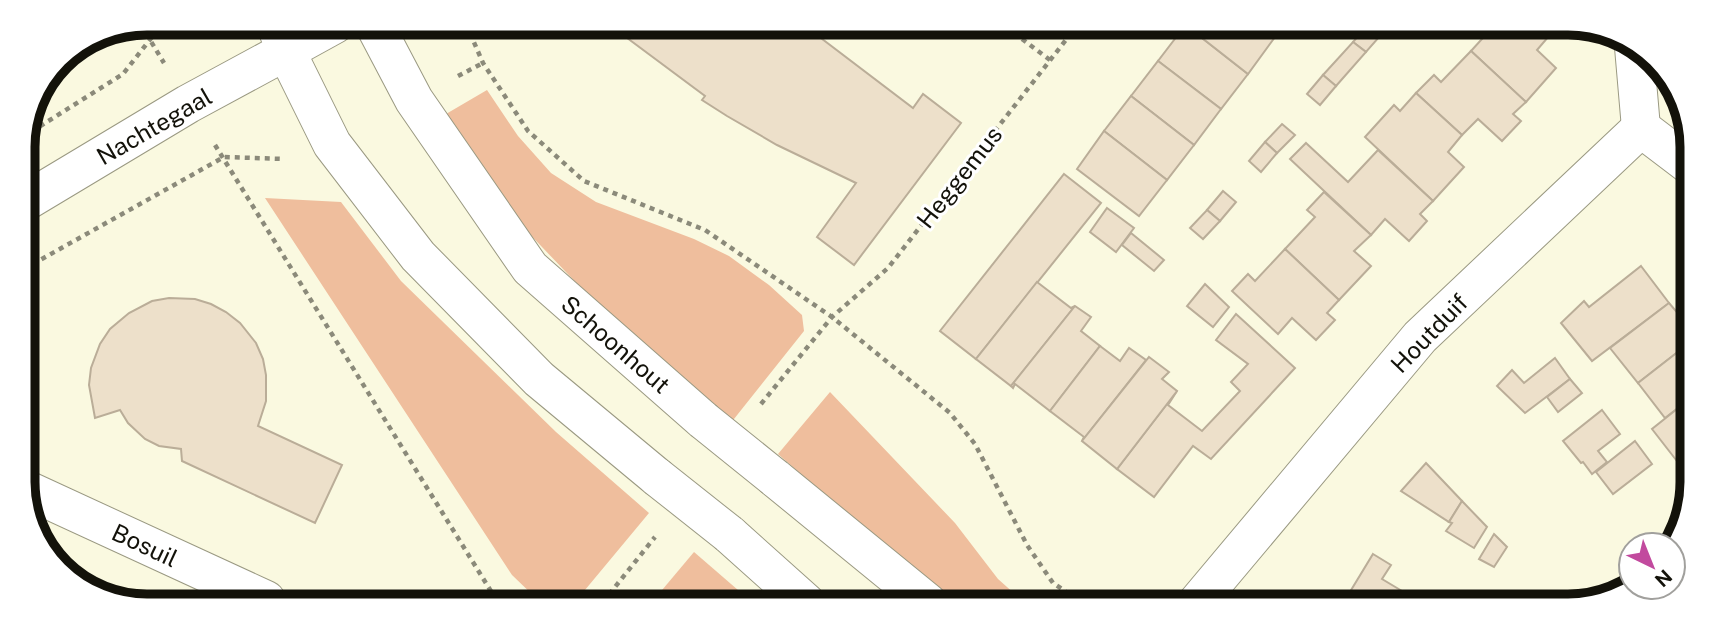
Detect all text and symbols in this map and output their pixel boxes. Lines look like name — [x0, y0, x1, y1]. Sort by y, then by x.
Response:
street label: Nachtegaal — [91, 82, 217, 170]
street label: Heggemus — [911, 121, 1007, 233]
street label: Houtduif — [1385, 288, 1473, 378]
street label: Schoonhout — [556, 289, 676, 399]
street label: Bosuil — [108, 518, 182, 572]
north arrow — [1617, 531, 1687, 601]
text: N — [1651, 565, 1677, 592]

